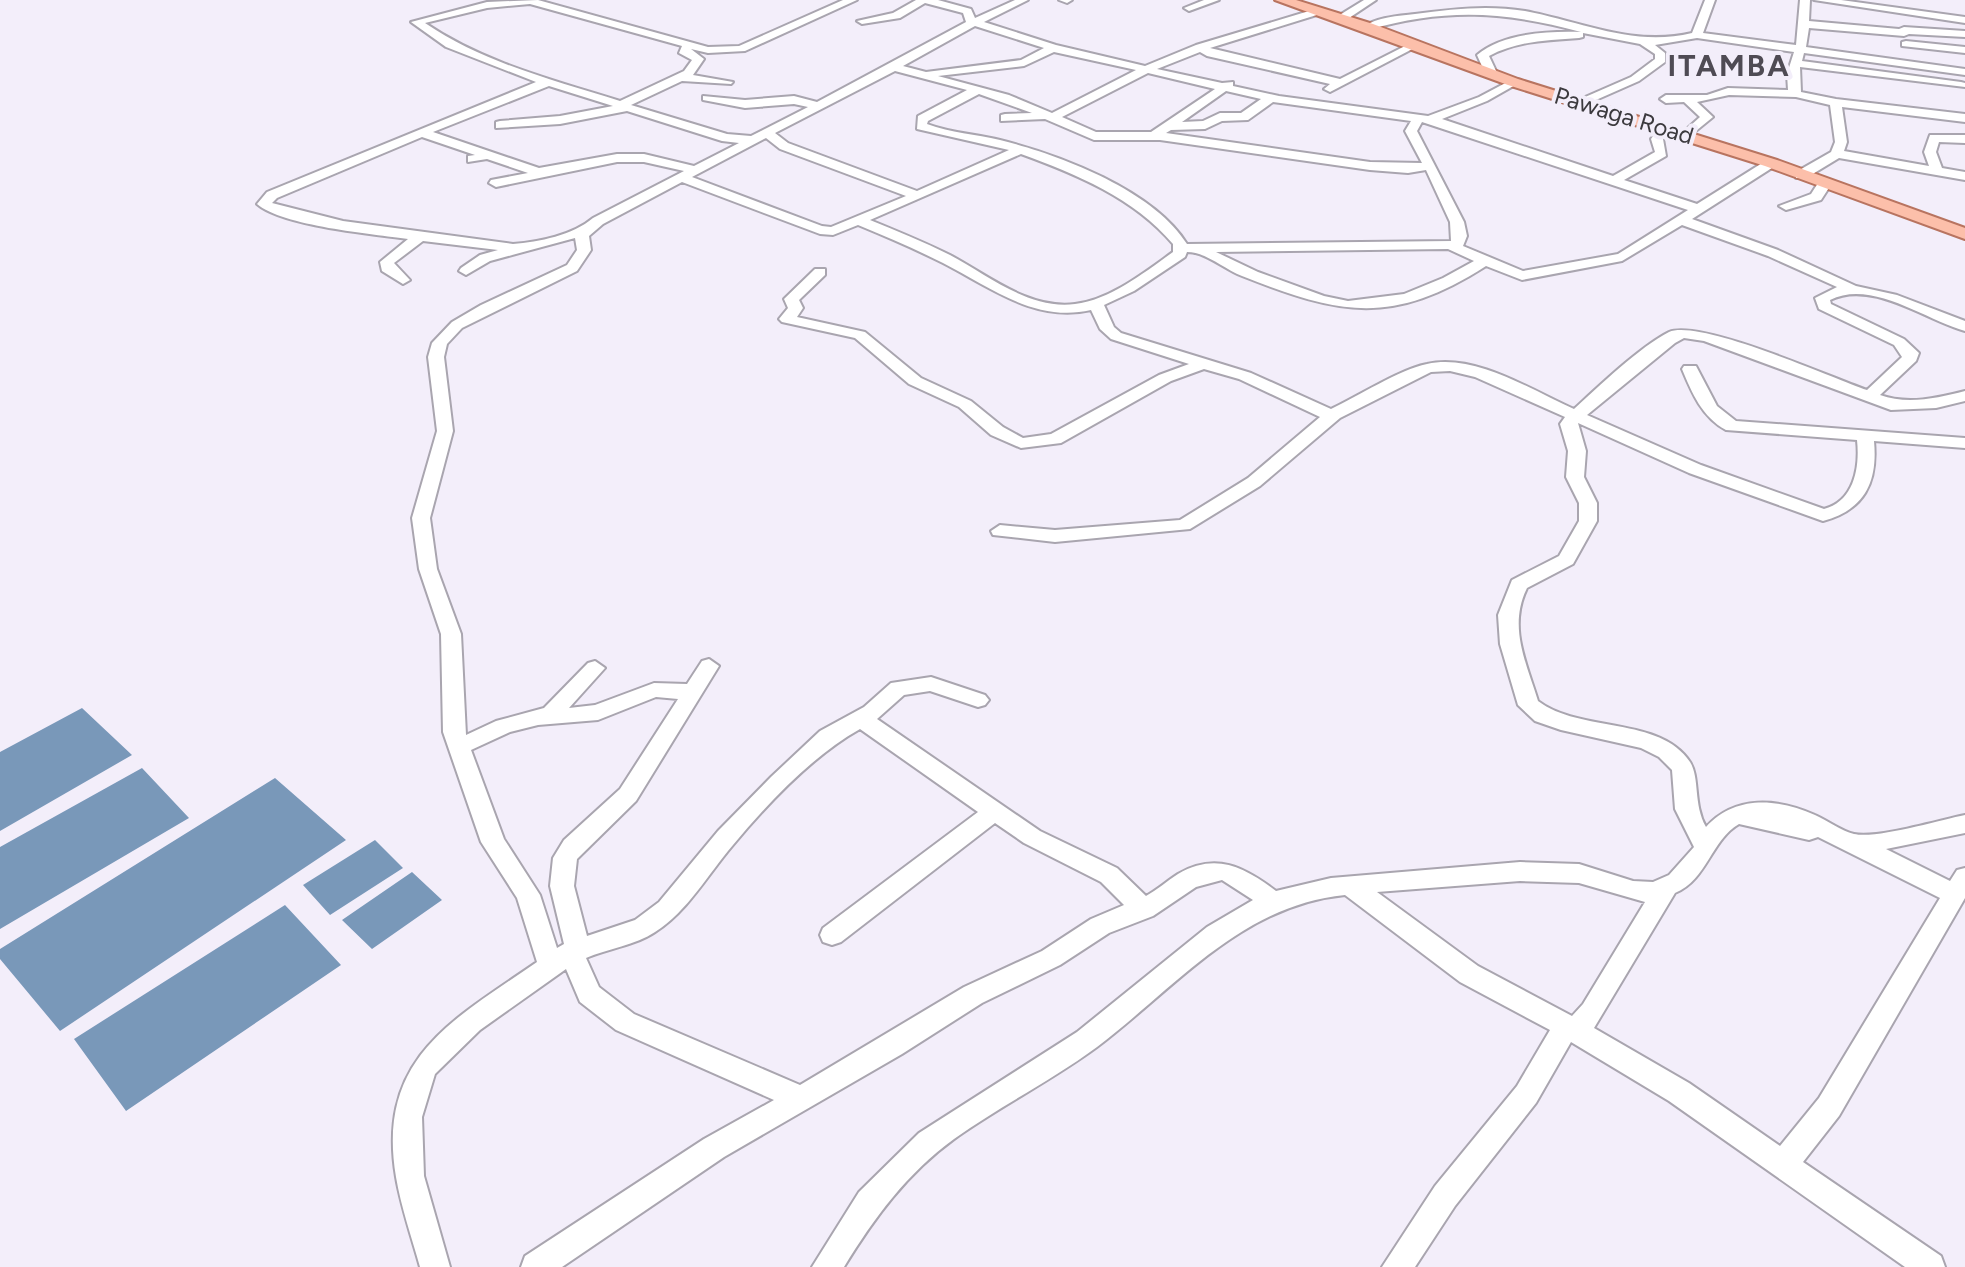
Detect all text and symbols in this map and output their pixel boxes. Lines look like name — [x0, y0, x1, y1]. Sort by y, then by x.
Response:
district label: ITAMBA — [1667, 47, 1791, 84]
street label: Pawaga Road — [1551, 81, 1697, 150]

